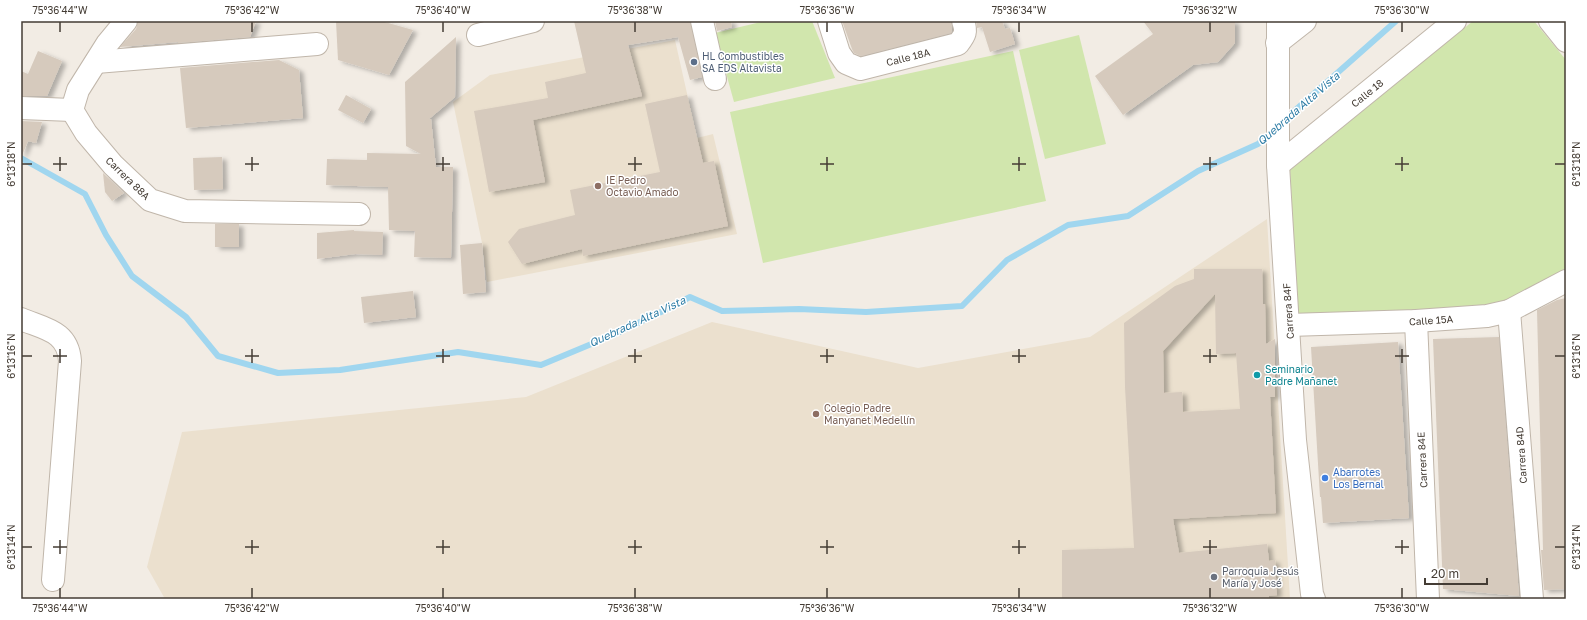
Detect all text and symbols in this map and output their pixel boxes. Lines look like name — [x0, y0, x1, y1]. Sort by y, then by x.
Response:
text: 75°36'44"W — [33, 4, 88, 16]
text: 75°36'42"W — [225, 4, 280, 16]
text: 75°36'40"W — [415, 4, 471, 16]
text: 75°36'38"W — [608, 4, 663, 16]
text: 75°36'36"W — [800, 4, 855, 16]
text: 75°36'34"W — [992, 4, 1047, 16]
text: 75°36'32"W — [1183, 4, 1238, 16]
text: 75°36'30"W — [1375, 4, 1430, 16]
street label: Calle 18A — [885, 46, 931, 68]
place label: HL Combustibles SA EDS Altavista — [702, 50, 784, 74]
marker: HL Combustibles SA EDS Altavista — [689, 57, 699, 67]
water label: Quebrada Alta Vista — [1254, 68, 1342, 147]
street label: Calle 18 — [1348, 76, 1386, 110]
text: 6°13'18"N — [5, 141, 17, 187]
text: 6°13'18"N — [1570, 141, 1582, 187]
street label: Carrera 88A — [103, 154, 153, 202]
place label: IE Pedro Octavio Amado — [606, 174, 678, 198]
marker: IE Pedro Octavio Amado — [593, 181, 603, 191]
street label: Carrera 84F — [1280, 283, 1296, 339]
water label: Quebrada Alta Vista — [587, 293, 688, 349]
street label: Calle 15A — [1408, 312, 1454, 328]
text: 6°13'16"N — [5, 333, 17, 379]
text: 6°13'16"N — [1570, 333, 1582, 379]
place label: Seminario Padre Mañanet — [1265, 363, 1337, 387]
marker: Seminario Padre Mañanet — [1252, 370, 1262, 380]
place label: Colegio Padre Manyanet Medellín — [824, 402, 915, 426]
marker: Colegio Padre Manyanet Medellín — [811, 409, 821, 419]
street label: Carrera 84D — [1513, 426, 1529, 484]
street label: Carrera 84E — [1415, 432, 1429, 488]
place label: Abarrotes Los Bernal — [1333, 466, 1384, 490]
marker: Abarrotes Los Bernal — [1320, 473, 1330, 483]
text: 6°13'14"N — [5, 524, 17, 570]
text: 6°13'14"N — [1570, 524, 1582, 570]
scale bar — [1425, 560, 1487, 586]
place label: Parroquia Jesús María y José — [1222, 565, 1299, 589]
text: 20 m — [1431, 566, 1459, 581]
marker: Parroquia Jesús María y José — [1209, 572, 1219, 582]
text: 75°36'44"W — [33, 602, 88, 614]
text: 75°36'42"W — [225, 602, 280, 614]
text: 75°36'40"W — [415, 602, 471, 614]
text: 75°36'38"W — [608, 602, 663, 614]
text: 75°36'36"W — [800, 602, 855, 614]
text: 75°36'34"W — [992, 602, 1047, 614]
text: 75°36'32"W — [1183, 602, 1238, 614]
text: 75°36'30"W — [1375, 602, 1430, 614]

